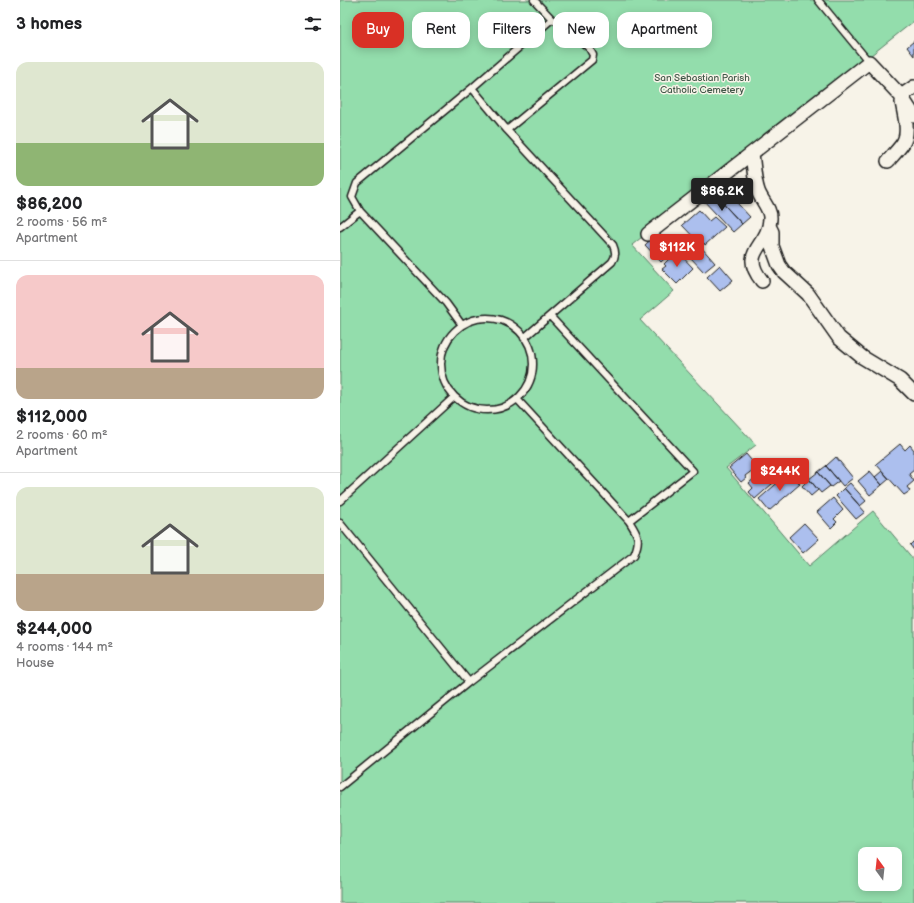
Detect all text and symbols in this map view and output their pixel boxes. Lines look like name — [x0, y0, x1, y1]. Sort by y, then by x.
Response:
chip: Buy — [352, 12, 404, 48]
chip: Rent — [412, 12, 470, 48]
chip: Filters — [478, 12, 545, 48]
chip: New — [553, 12, 609, 48]
chip: Apartment — [617, 12, 712, 48]
icon: filters — [302, 13, 324, 35]
text: 3 homes — [16, 14, 82, 34]
park label: San Sebastian Parish Catholic Cemetery — [654, 72, 750, 96]
icon: home — [134, 88, 206, 160]
pin: $86.2K — [689, 178, 755, 212]
text: $86.2K — [700, 183, 744, 199]
text: $86,200 — [16, 194, 83, 214]
text: 2 rooms · 56 m² — [16, 214, 107, 230]
text: Apartment — [16, 230, 77, 246]
pin: $112K — [649, 234, 705, 268]
text: $112K — [659, 239, 695, 255]
icon: home — [134, 301, 206, 373]
text: $112,000 — [16, 407, 87, 427]
text: 2 rooms · 60 m² — [16, 427, 108, 443]
text: Apartment — [16, 443, 77, 459]
pin: $244K — [752, 458, 808, 492]
text: $244K — [760, 463, 800, 479]
icon: home — [134, 513, 206, 585]
text: $244,000 — [16, 619, 92, 639]
text: 4 rooms · 144 m² — [16, 639, 113, 655]
text: House — [16, 655, 54, 671]
north arrow — [858, 847, 902, 891]
map controls — [858, 847, 902, 891]

